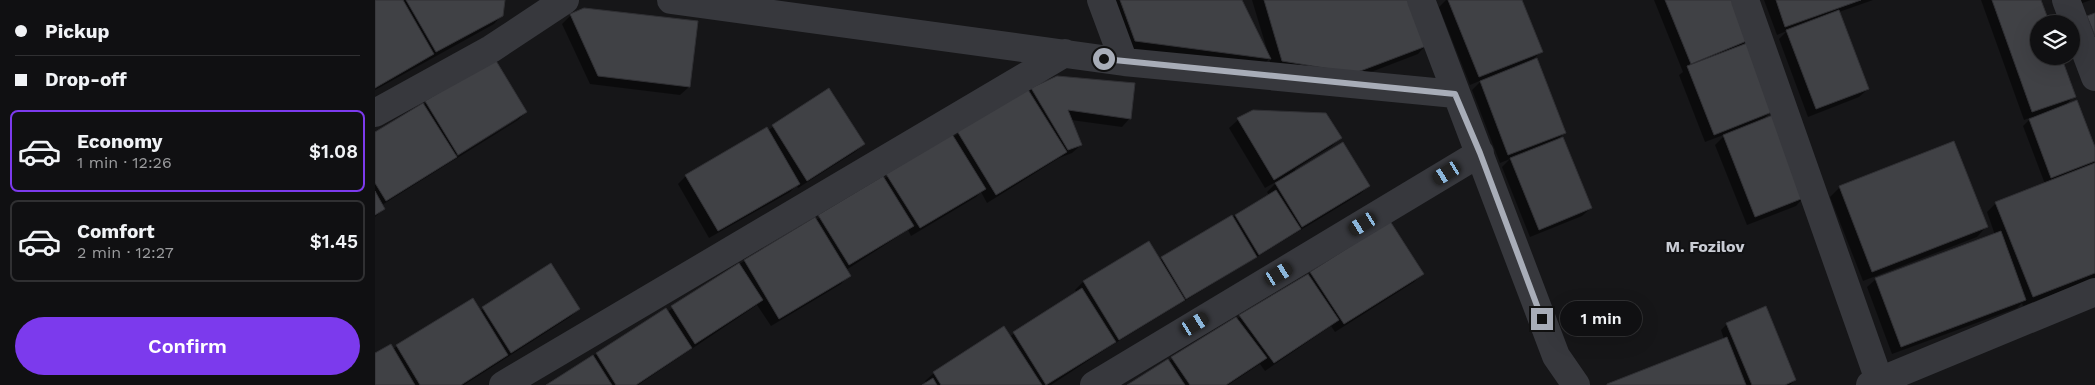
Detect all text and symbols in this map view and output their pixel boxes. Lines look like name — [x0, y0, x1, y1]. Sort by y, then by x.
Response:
map controls — [2030, 15, 2080, 65]
button: layers — [2030, 15, 2080, 65]
text: Pickup — [45, 20, 109, 43]
route start — [1093, 48, 1115, 70]
text: Drop-off — [45, 68, 127, 91]
icon: car — [17, 129, 62, 174]
text: Economy — [77, 130, 162, 153]
text: $1.08 — [309, 140, 358, 163]
text: 1 min · 12:26 — [77, 153, 172, 172]
car — [1430, 159, 1463, 187]
car — [1346, 210, 1379, 238]
icon: car — [17, 219, 62, 264]
text: Comfort — [77, 220, 155, 243]
text: $1.45 — [310, 230, 358, 253]
district label: M. Fozilov — [1666, 237, 1744, 256]
text: 2 min · 12:27 — [77, 243, 174, 262]
car — [1262, 260, 1295, 288]
callout: 1 min — [1559, 302, 1642, 336]
route end — [1531, 308, 1553, 330]
text: 1 min — [1580, 309, 1622, 328]
car — [1178, 310, 1211, 338]
button: Confirm — [15, 317, 360, 375]

